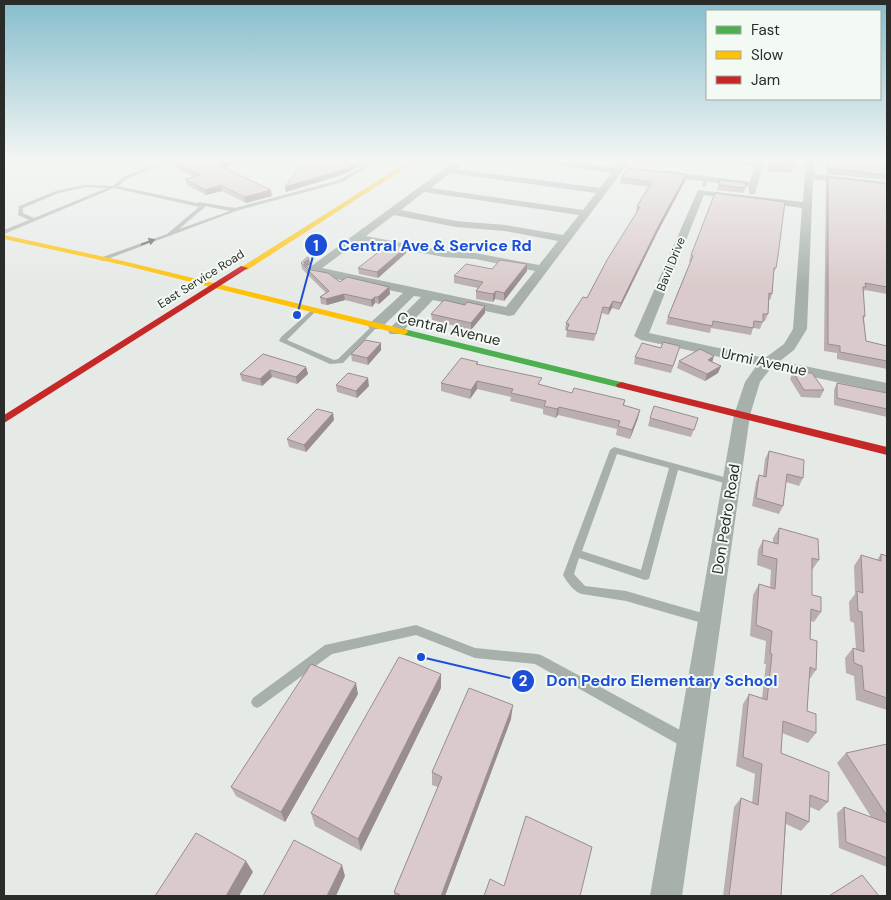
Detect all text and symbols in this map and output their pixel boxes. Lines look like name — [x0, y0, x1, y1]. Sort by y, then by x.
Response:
legend — [706, 10, 881, 100]
text: Fast — [751, 20, 780, 40]
text: Slow — [751, 45, 784, 65]
text: Jam — [751, 70, 780, 90]
callout: Central Ave & Service Rd — [303, 230, 542, 261]
street label: Bavil Drive — [653, 234, 689, 293]
text: Central Ave & Service Rd — [338, 235, 532, 256]
text: 1 — [313, 236, 319, 256]
one-way arrow — [141, 238, 156, 246]
street label: East Service Road — [155, 246, 247, 312]
street label: Central Avenue — [395, 307, 503, 351]
street label: Urmi Avenue — [719, 343, 809, 381]
street label: Don Pedro Road — [707, 463, 745, 575]
callout: Don Pedro Elementary School — [511, 665, 787, 696]
text: Don Pedro Elementary School — [546, 670, 778, 691]
text: 2 — [519, 671, 528, 691]

